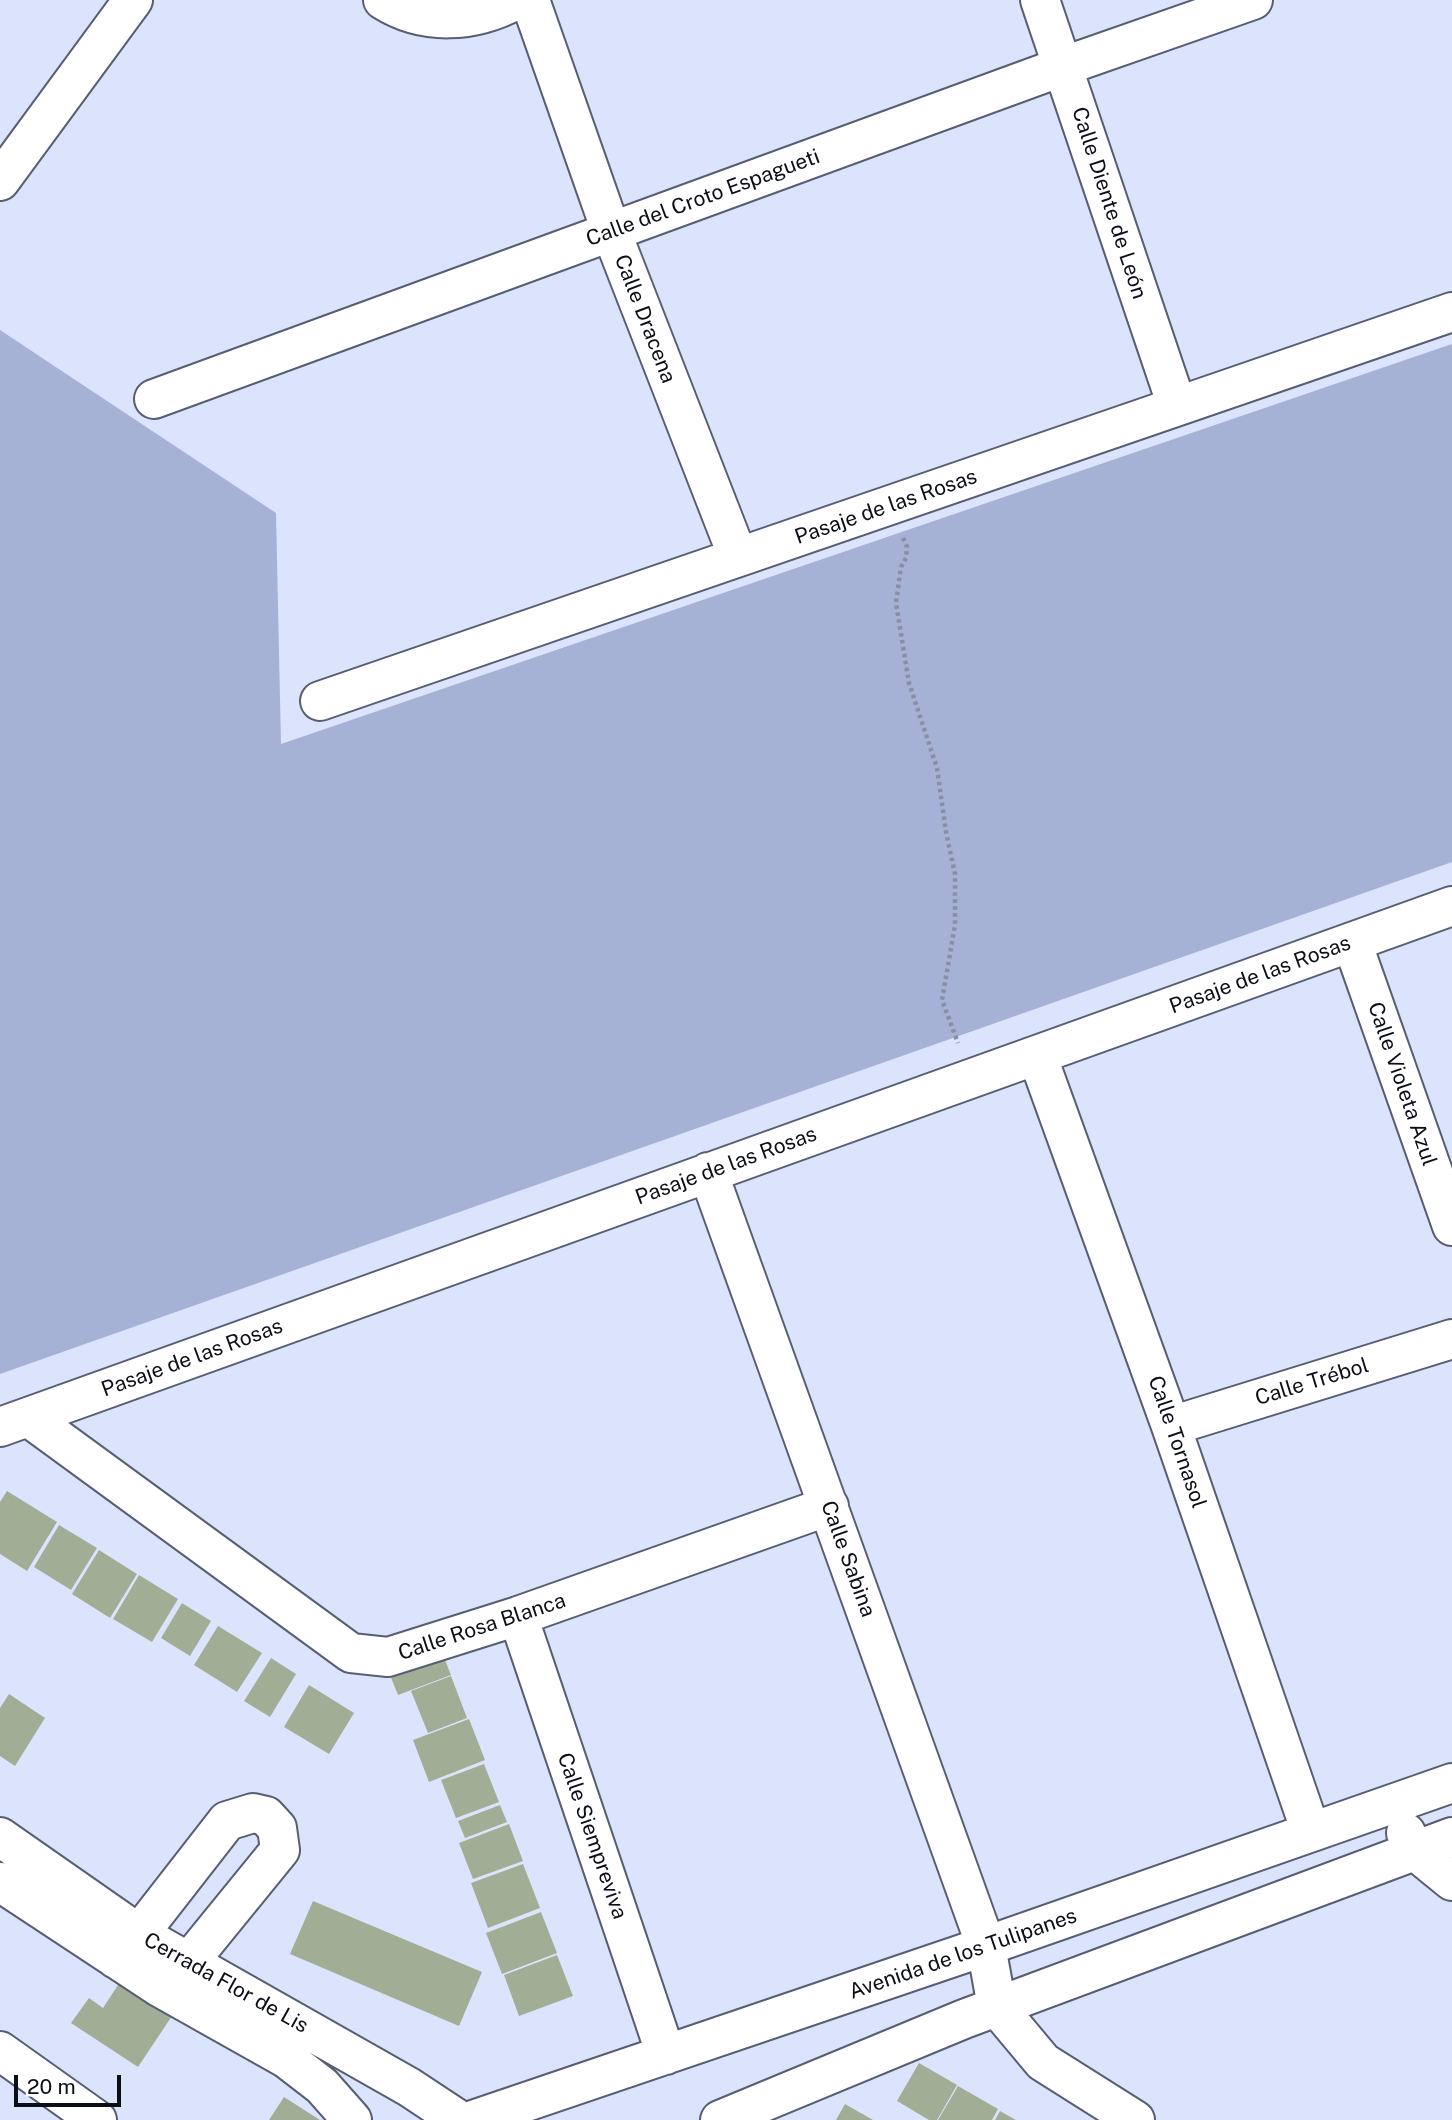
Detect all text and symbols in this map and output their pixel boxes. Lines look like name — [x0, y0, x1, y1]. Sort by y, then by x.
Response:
street label: Calle Diente de León — [1066, 104, 1152, 302]
street label: Calle del Croto Espagueti — [583, 144, 823, 252]
street label: Calle Dracena — [609, 251, 681, 387]
street label: Pasaje de las Rosas — [792, 464, 980, 550]
street label: Pasaje de las Rosas — [1166, 931, 1354, 1019]
street label: Calle Violeta Azul — [1362, 999, 1442, 1169]
street label: Pasaje de las Rosas — [632, 1122, 820, 1210]
street label: Pasaje de las Rosas — [98, 1314, 286, 1402]
street label: Calle Trébol — [1252, 1353, 1372, 1411]
street label: Calle Tornasol — [1143, 1372, 1211, 1512]
street label: Calle Sabina — [815, 1497, 881, 1621]
street label: Calle Rosa Blanca — [395, 1588, 569, 1666]
street label: Calle Siempreviva — [552, 1750, 632, 1922]
street label: Avenida de los Tulipanes — [846, 1903, 1080, 2005]
street label: Cerrada Flor de Lis — [139, 1927, 313, 2039]
scale bar — [18, 2060, 124, 2104]
text: 20 m — [27, 2074, 76, 2099]

